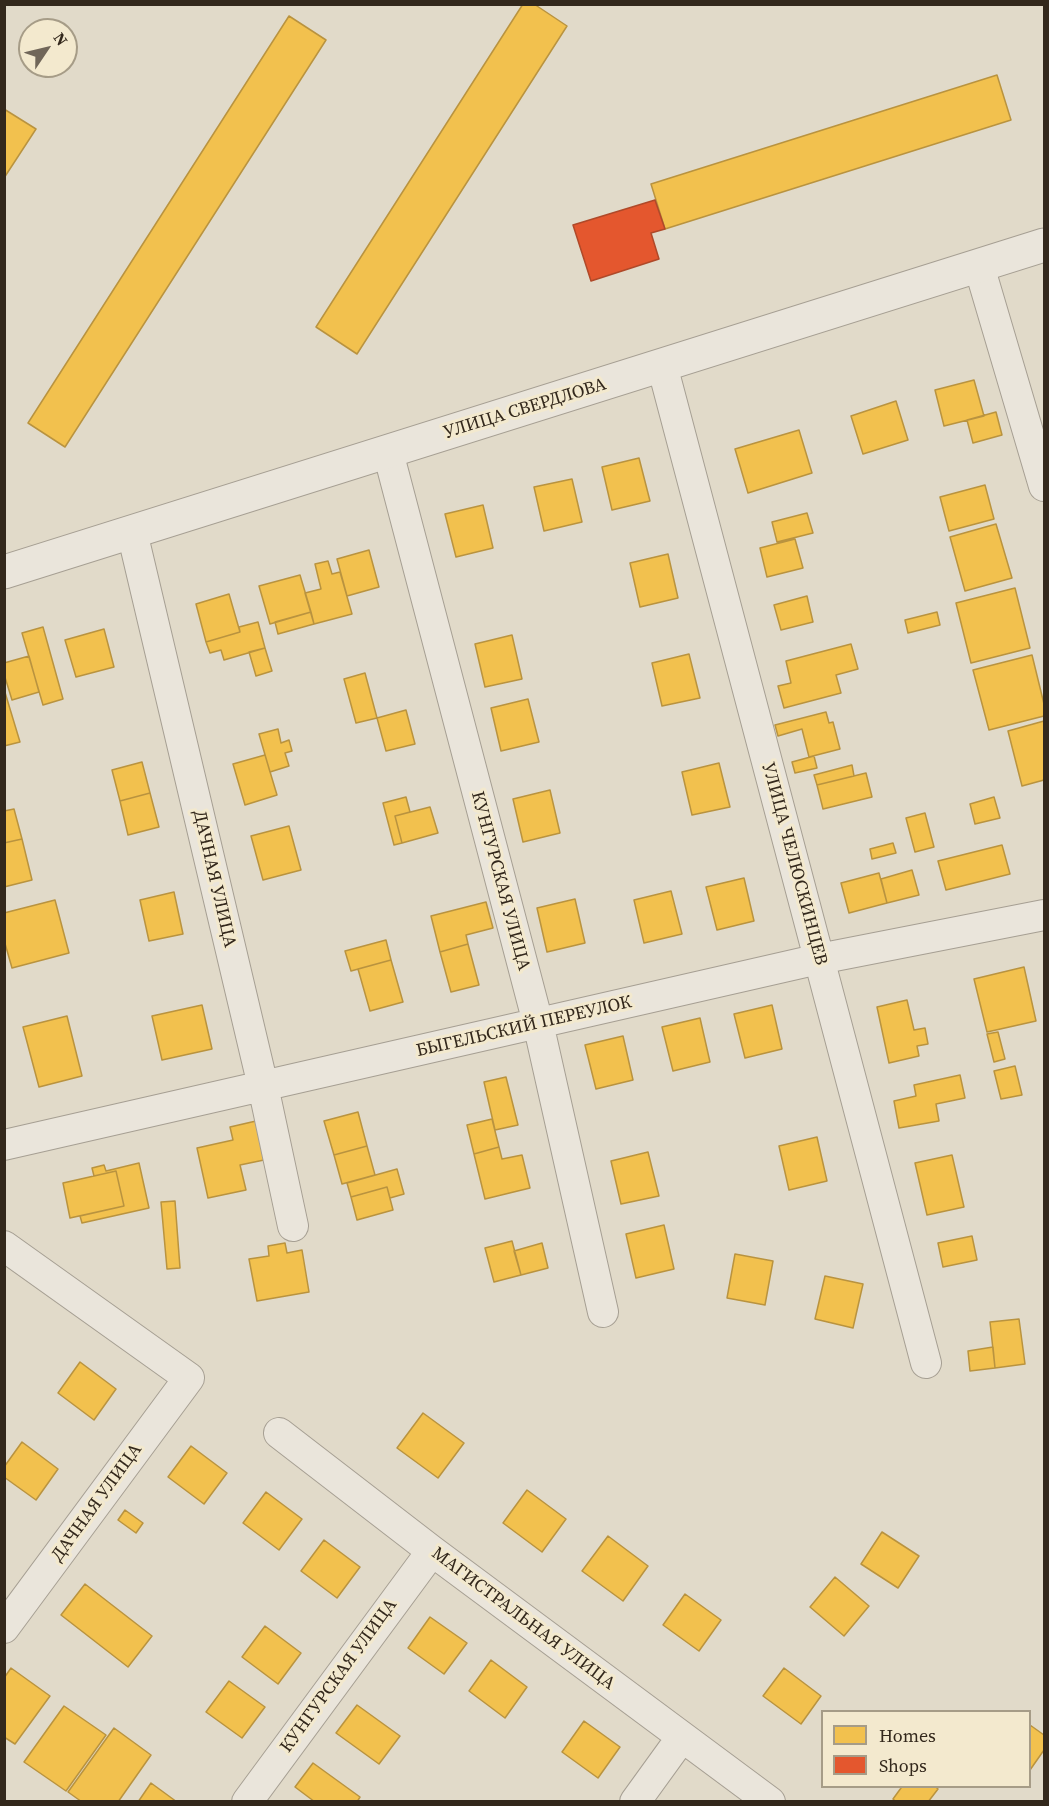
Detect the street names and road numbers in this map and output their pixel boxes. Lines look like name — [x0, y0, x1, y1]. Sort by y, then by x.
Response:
street label: УЛИЦА СВЕРДЛОВА — [441, 374, 609, 444]
street label: УЛИЦА ЧЕЛЮСКИНЦЕВ — [757, 760, 831, 968]
street label: КУНГУРСКАЯ УЛИЦА — [466, 789, 534, 973]
street label: ДАЧНАЯ УЛИЦА — [188, 808, 240, 950]
street label: БЫГЕЛЬСКИЙ ПЕРЕУЛОК — [414, 992, 634, 1062]
street label: ДАЧНАЯ УЛИЦА — [47, 1440, 147, 1566]
street label: МАГИСТРАЛЬНАЯ УЛИЦА — [427, 1543, 619, 1695]
street label: КУНГУРСКАЯ УЛИЦА — [276, 1595, 402, 1757]

